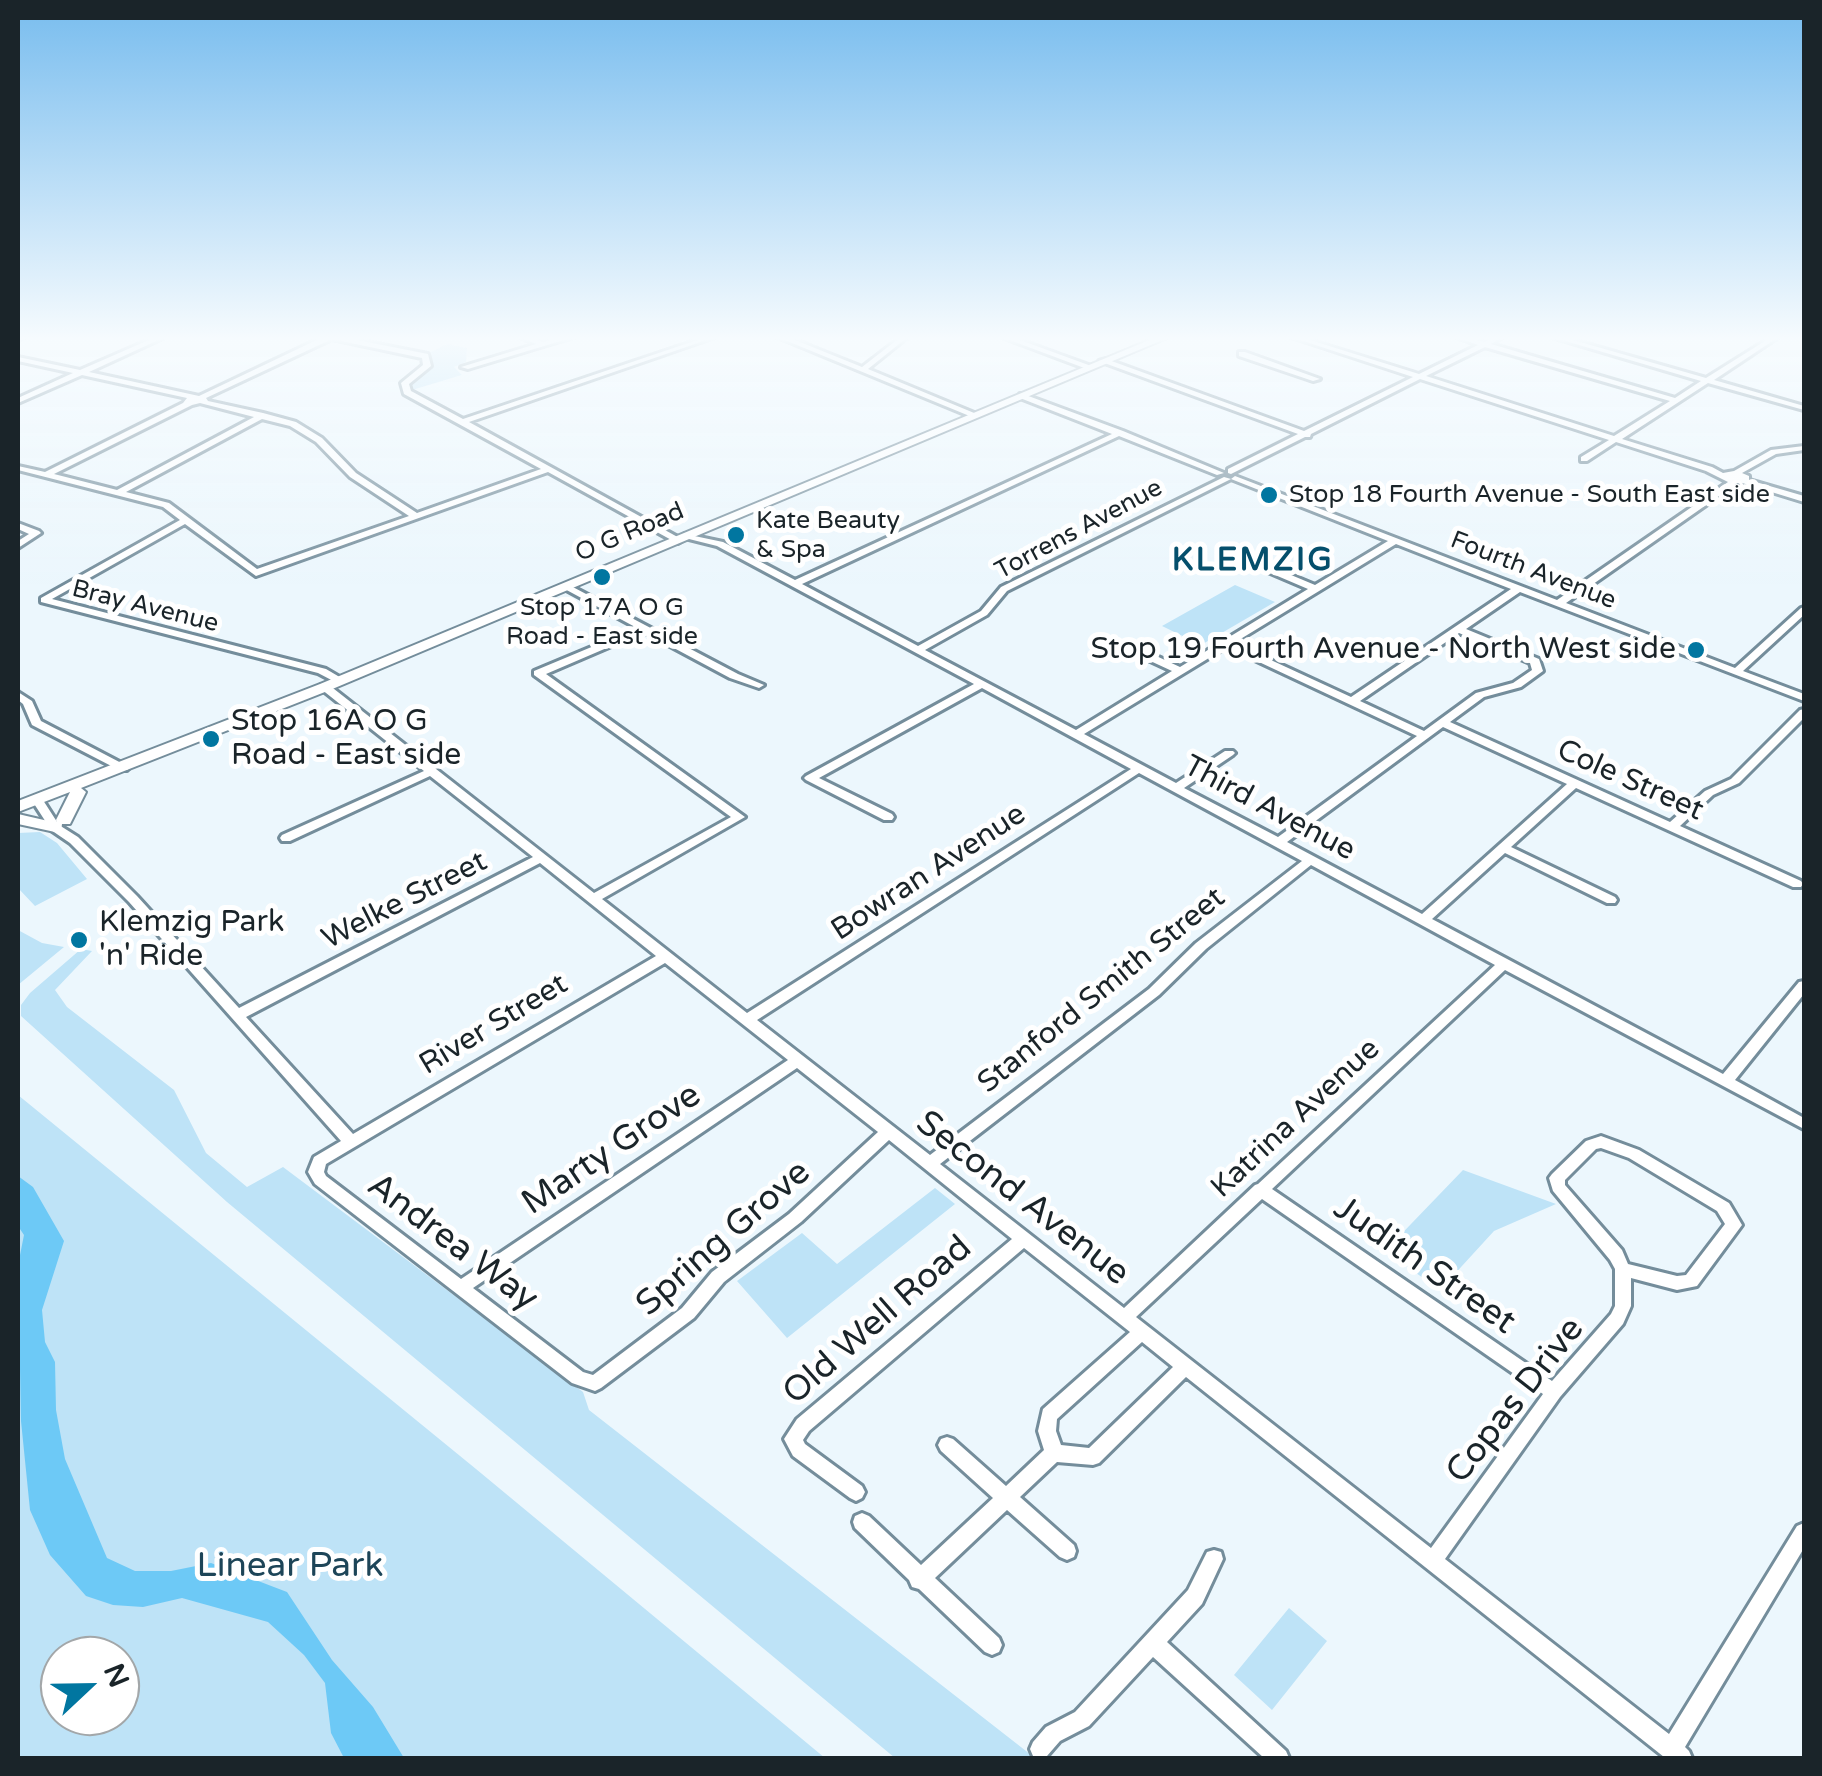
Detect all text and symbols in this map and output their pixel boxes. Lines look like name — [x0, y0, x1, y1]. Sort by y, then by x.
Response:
street label: Torrens Avenue — [990, 473, 1168, 587]
place label: Stop 18 Fourth Avenue - South East side — [1289, 480, 1770, 510]
marker: Stop 18 Fourth Avenue - South East side — [1258, 484, 1280, 506]
street label: O G Road — [571, 497, 689, 569]
place label: Kate Beauty & Spa — [756, 506, 900, 565]
marker: Kate Beauty & Spa — [725, 524, 747, 546]
street label: Fourth Avenue — [1446, 526, 1620, 616]
district label: KLEMZIG — [1172, 543, 1334, 581]
marker: Stop 17A O G Road - East side — [591, 566, 613, 588]
street label: Bray Avenue — [69, 574, 221, 640]
place label: Stop 17A O G Road - East side — [506, 593, 698, 652]
place label: Stop 19 Fourth Avenue - North West side — [1090, 632, 1676, 668]
marker: Stop 19 Fourth Avenue - North West side — [1685, 639, 1707, 661]
place label: Stop 16A O G Road - East side — [231, 704, 461, 774]
marker: Stop 16A O G Road - East side — [200, 728, 222, 750]
street label: Cole Street — [1551, 733, 1709, 829]
street label: Third Avenue — [1177, 749, 1361, 869]
street label: Bowran Avenue — [825, 797, 1033, 949]
street label: Welke Street — [317, 844, 493, 958]
street label: Stanford Smith Street — [971, 880, 1233, 1102]
place label: Klemzig Park 'n' Ride — [99, 905, 284, 976]
marker: Klemzig Park 'n' Ride — [68, 929, 90, 951]
street label: River Street — [413, 967, 575, 1083]
street label: Katrina Avenue — [1204, 1032, 1388, 1206]
street label: Marty Grove — [515, 1075, 709, 1225]
street label: Second Avenue — [907, 1103, 1137, 1295]
street label: Spring Grove — [629, 1152, 819, 1326]
street label: Andrea Way — [358, 1165, 546, 1321]
street label: Judith Street — [1325, 1188, 1523, 1344]
street label: Old Well Road — [775, 1228, 981, 1414]
street label: Copas Drive — [1438, 1310, 1594, 1492]
park label: Linear Park — [197, 1546, 383, 1588]
north arrow — [40, 1636, 140, 1736]
text: N — [96, 1659, 136, 1692]

